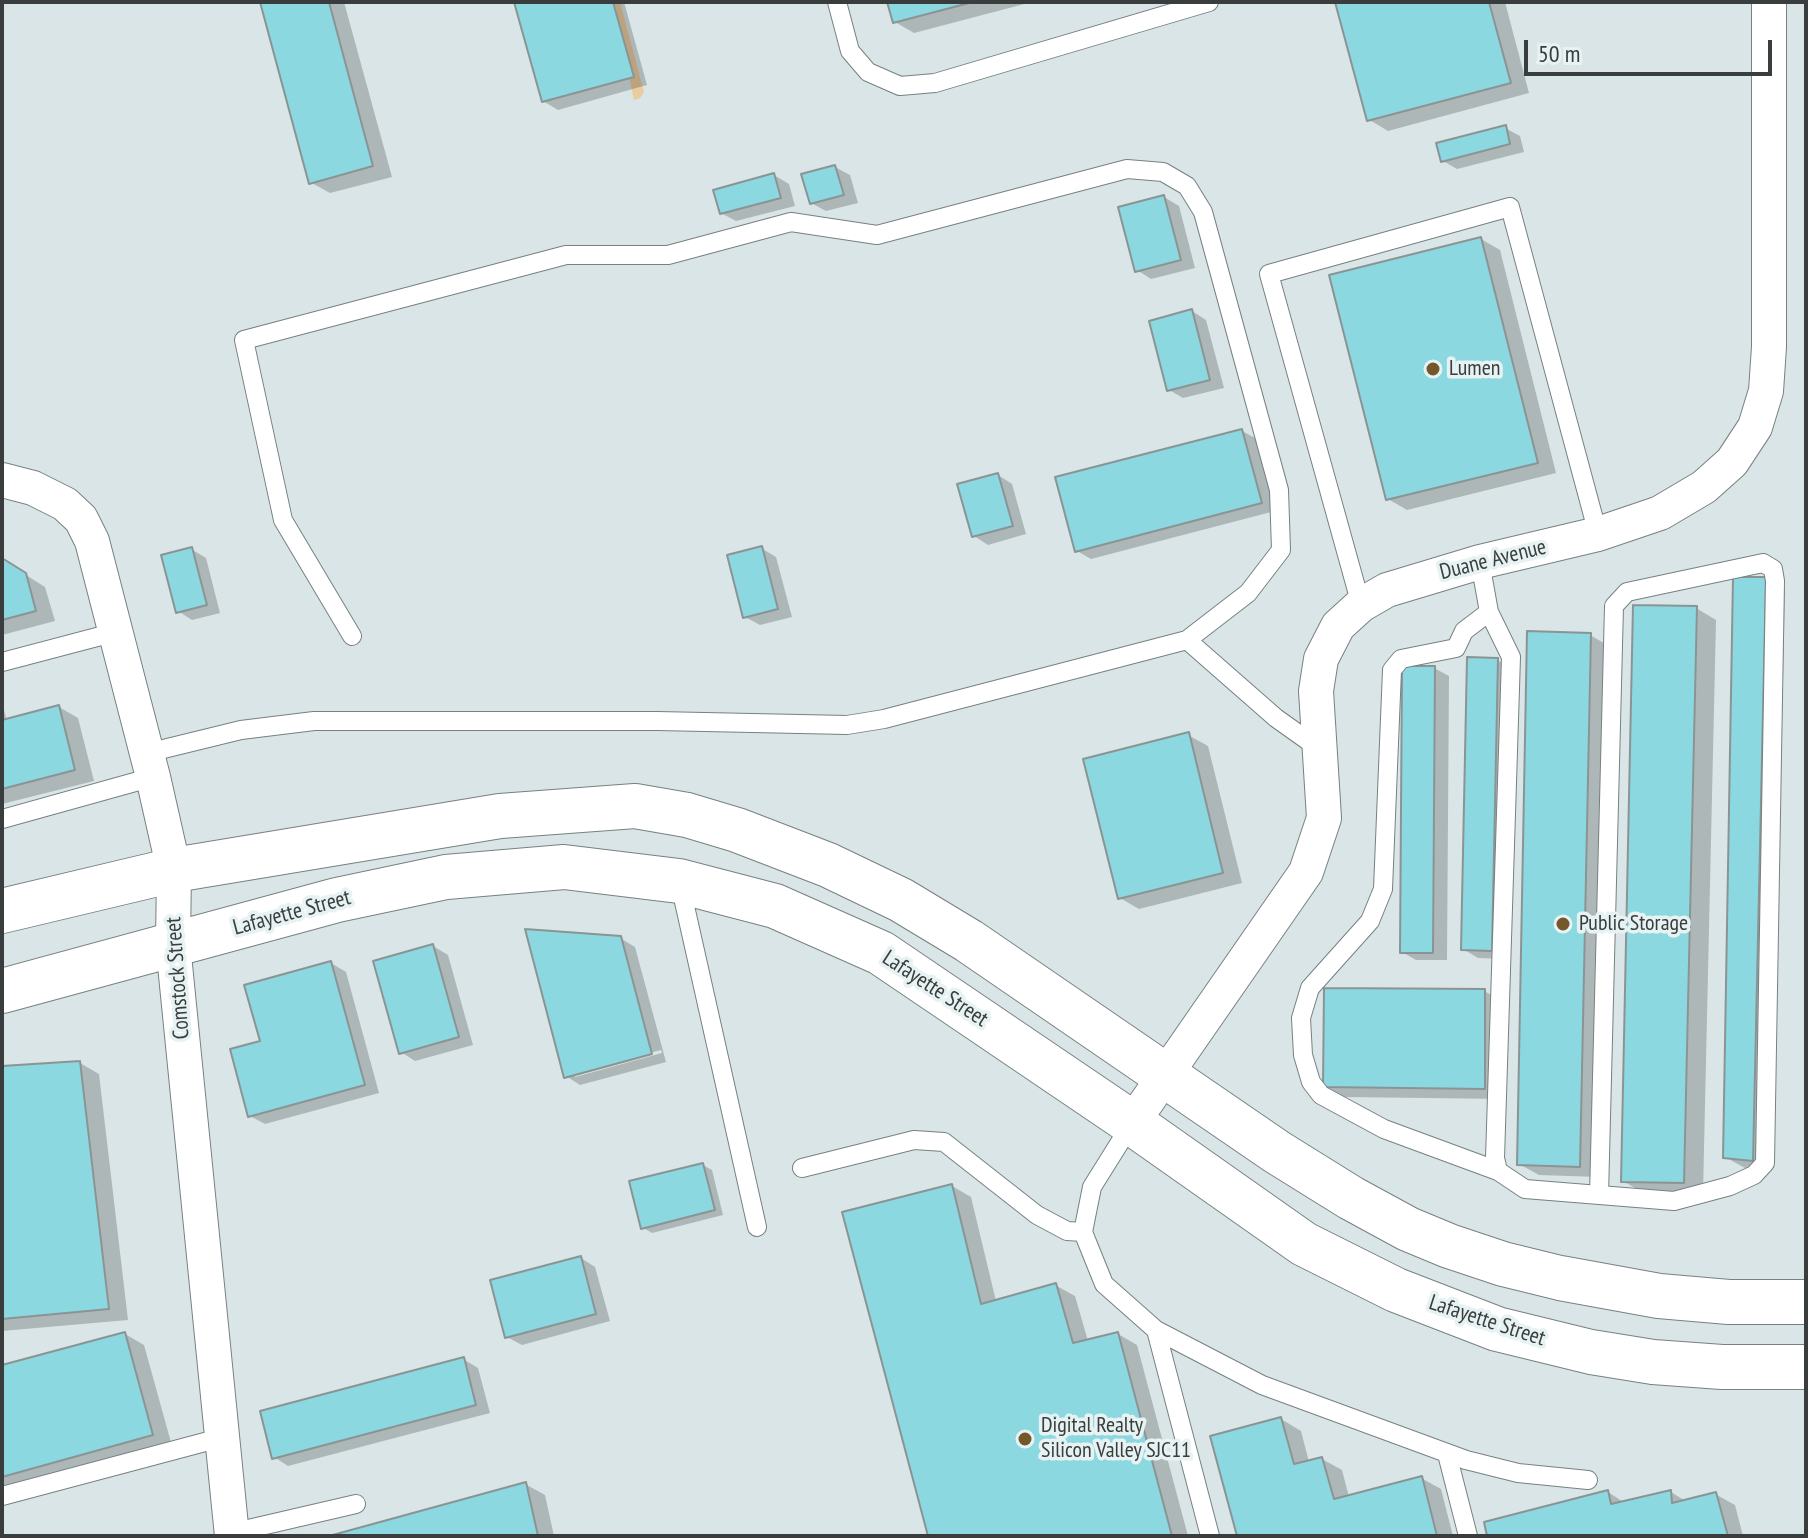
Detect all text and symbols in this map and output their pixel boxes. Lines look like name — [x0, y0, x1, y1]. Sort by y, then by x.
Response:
scale bar — [1528, 24, 1776, 74]
text: 50 m — [1538, 38, 1580, 69]
place label: Lumen — [1449, 356, 1500, 382]
marker: Lumen — [1424, 360, 1442, 378]
street label: Duane Avenue — [1437, 534, 1549, 586]
street label: Lafayette Street — [230, 885, 354, 941]
place label: Public Storage — [1579, 911, 1688, 937]
marker: Public Storage — [1554, 915, 1572, 933]
street label: Comstock Street — [161, 916, 195, 1040]
street label: Lafayette Street — [877, 945, 993, 1033]
street label: Lafayette Street — [1426, 1290, 1548, 1352]
place label: Digital Realty Silicon Valley SJC11 — [1041, 1413, 1191, 1464]
marker: Digital Realty Silicon Valley SJC11 — [1016, 1430, 1034, 1448]

